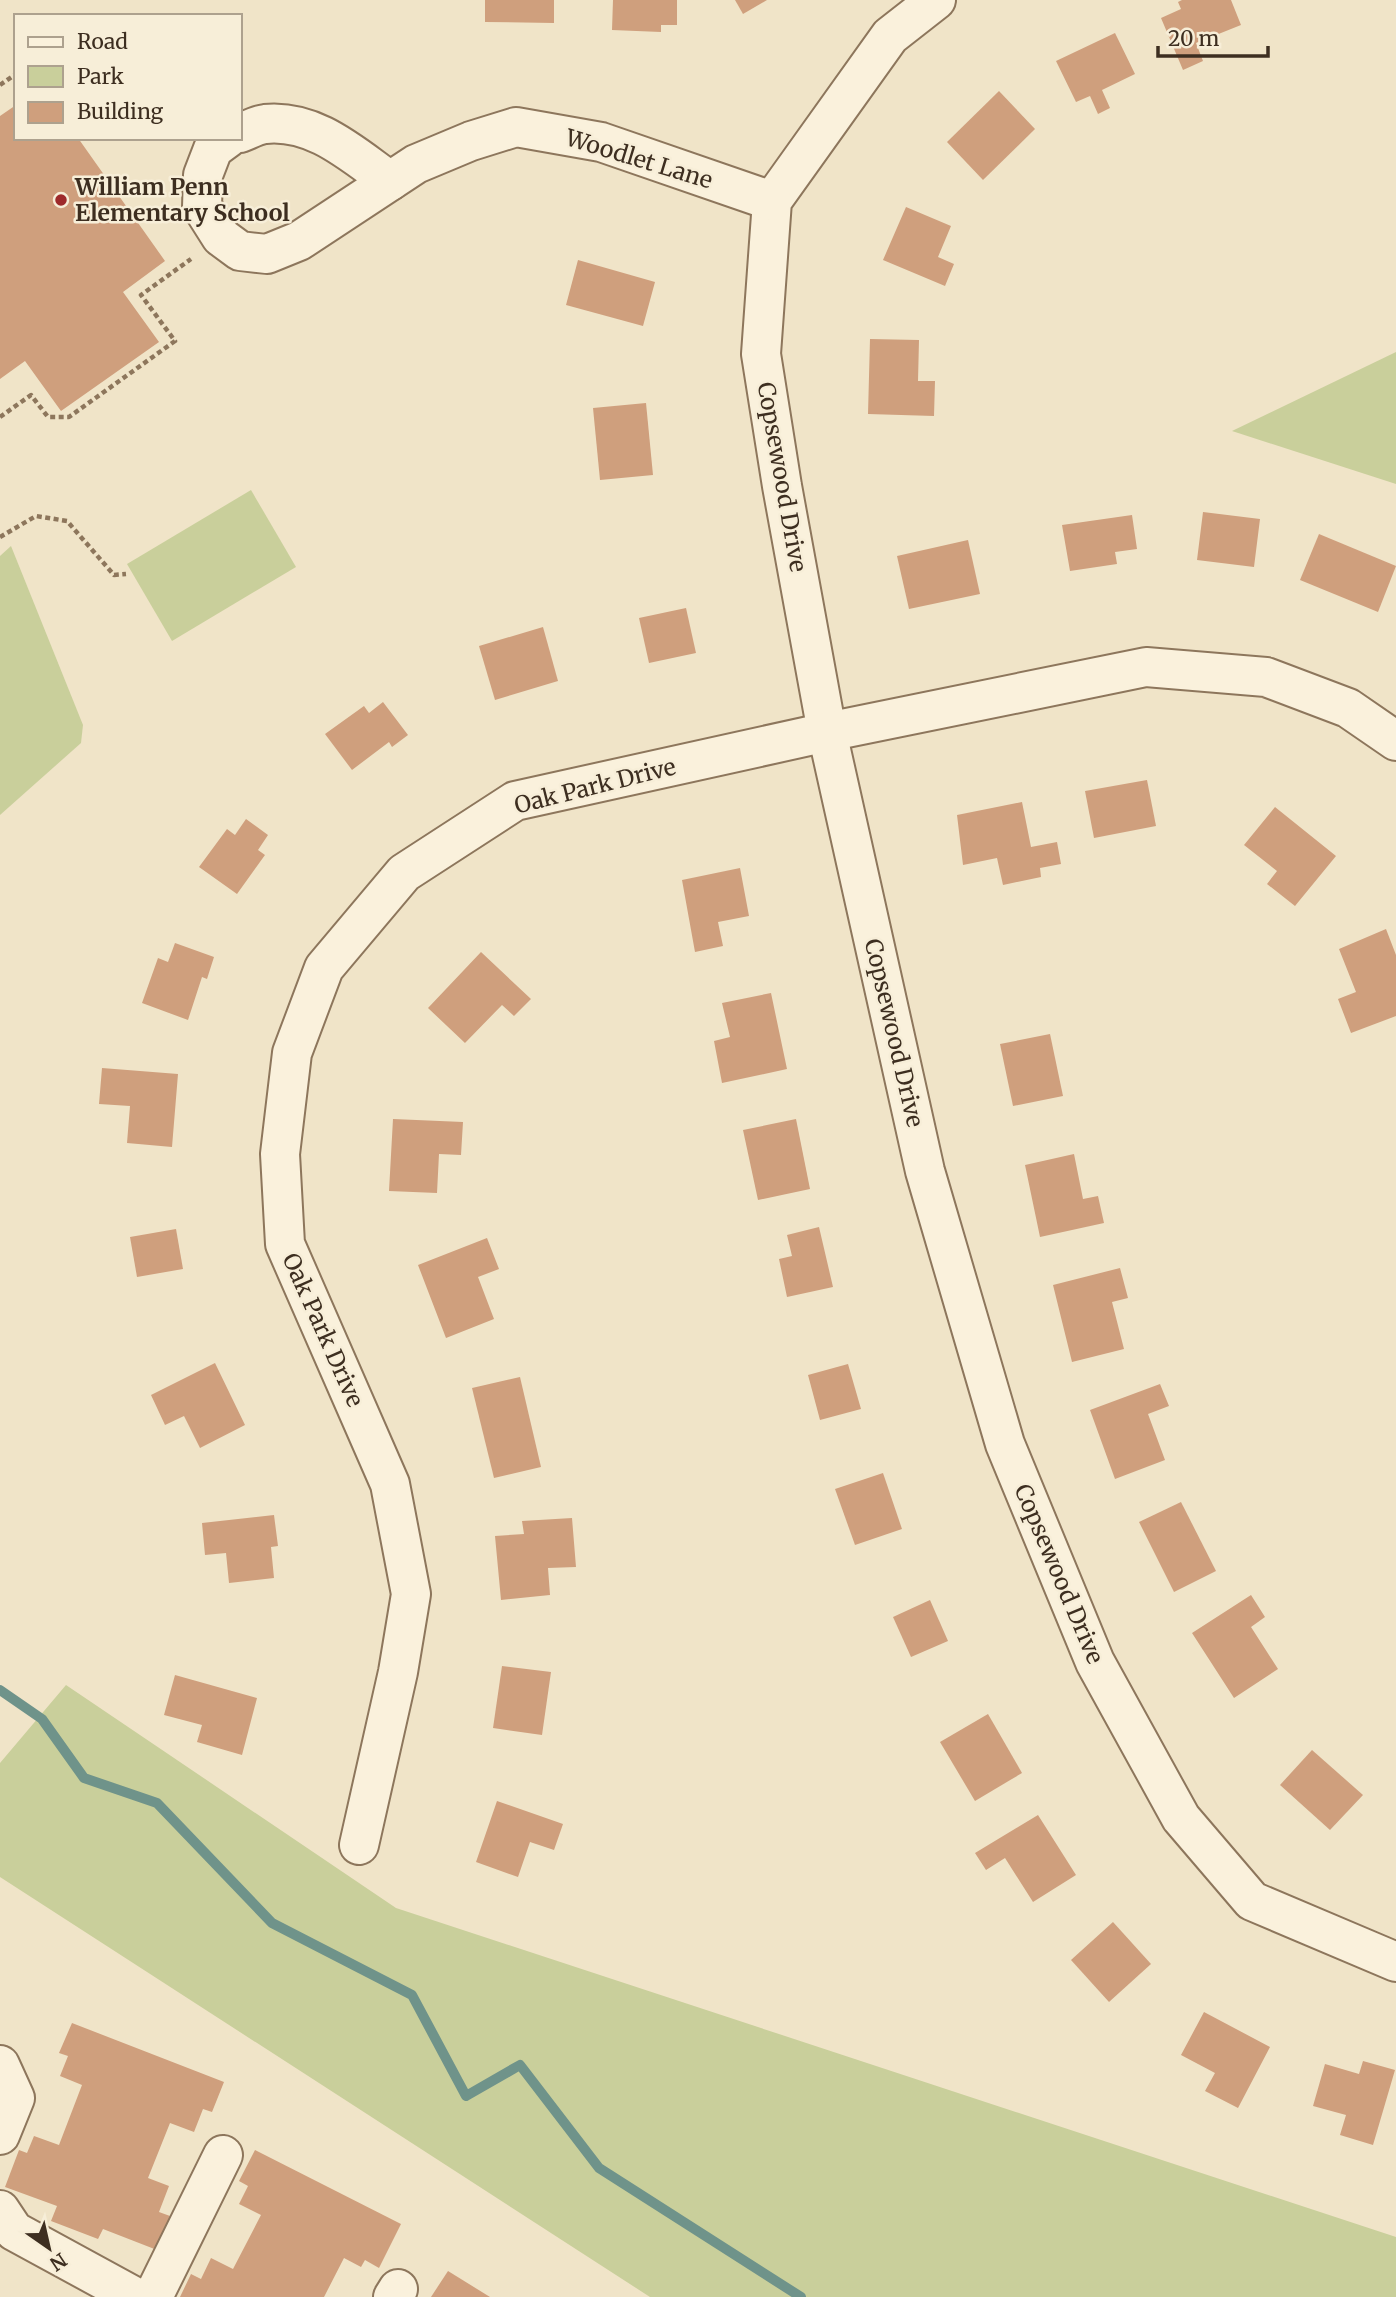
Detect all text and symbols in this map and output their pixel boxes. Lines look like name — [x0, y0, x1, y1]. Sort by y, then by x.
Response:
legend — [14, 14, 242, 140]
scale bar — [1158, 14, 1268, 58]
text: 20 m — [1168, 25, 1220, 52]
text: Road — [77, 28, 128, 55]
text: Park — [77, 63, 124, 90]
text: Building — [77, 98, 164, 125]
street label: Woodlet Lane — [561, 122, 716, 195]
place label: William Penn Elementary School — [74, 172, 290, 227]
marker: William Penn Elementary School — [53, 192, 69, 208]
street label: Copsewood Drive — [752, 380, 813, 574]
street label: Oak Park Drive — [511, 751, 679, 820]
street label: Copsewood Drive — [859, 936, 930, 1130]
street label: Oak Park Drive — [277, 1248, 370, 1411]
street label: Copsewood Drive — [1009, 1480, 1110, 1668]
north arrow — [14, 2213, 84, 2283]
text: N — [46, 2248, 71, 2276]

